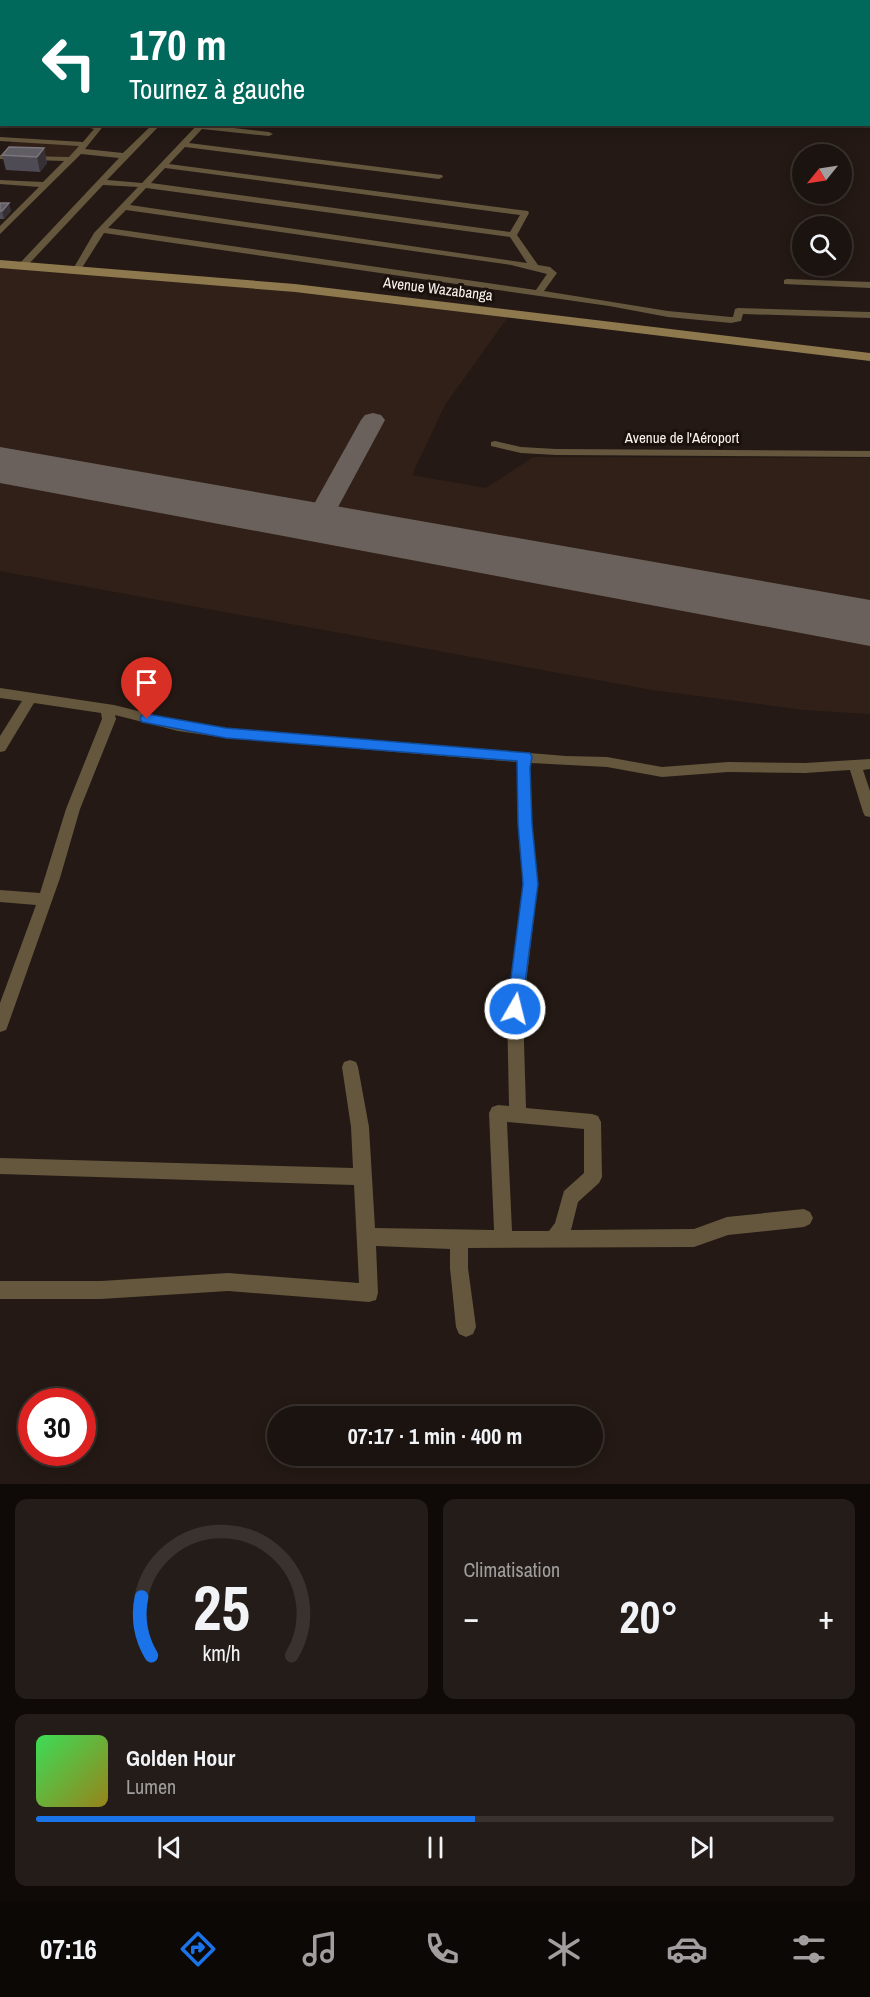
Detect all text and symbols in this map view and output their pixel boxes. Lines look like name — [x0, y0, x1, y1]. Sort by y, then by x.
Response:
text: 170 m — [129, 17, 227, 73]
icon: left — [30, 24, 108, 102]
text: Tournez à gauche — [129, 71, 305, 107]
north arrow — [792, 144, 852, 204]
map controls — [792, 144, 852, 276]
button: search — [792, 216, 852, 276]
street label: Avenue Wazabanga — [381, 271, 494, 306]
street label: Avenue de l'Aéroport — [624, 427, 740, 448]
pin — [121, 657, 172, 719]
icon: arrive — [130, 666, 163, 699]
position arrow — [483, 977, 547, 1041]
speed limit sign: 30 — [18, 1388, 96, 1466]
text: 07:17 · 1 min · 400 m — [348, 1421, 522, 1451]
text: Climatisation — [464, 1556, 560, 1583]
text: 25 — [193, 1565, 250, 1649]
text: 20° — [619, 1586, 678, 1647]
text: − — [464, 1595, 479, 1639]
text: + — [818, 1595, 834, 1639]
text: km/h — [202, 1639, 240, 1668]
text: Golden Hour — [126, 1743, 235, 1773]
text: Lumen — [126, 1773, 176, 1800]
icon: previous — [153, 1831, 186, 1864]
icon: pause — [419, 1831, 452, 1864]
icon: next — [685, 1831, 718, 1864]
icon: directions — [177, 1928, 219, 1970]
icon: music — [299, 1928, 341, 1970]
icon: phone — [421, 1928, 463, 1970]
icon: climate — [543, 1928, 585, 1970]
icon: car — [666, 1928, 708, 1970]
icon: filters — [788, 1928, 830, 1970]
text: 07:16 — [40, 1931, 97, 1967]

